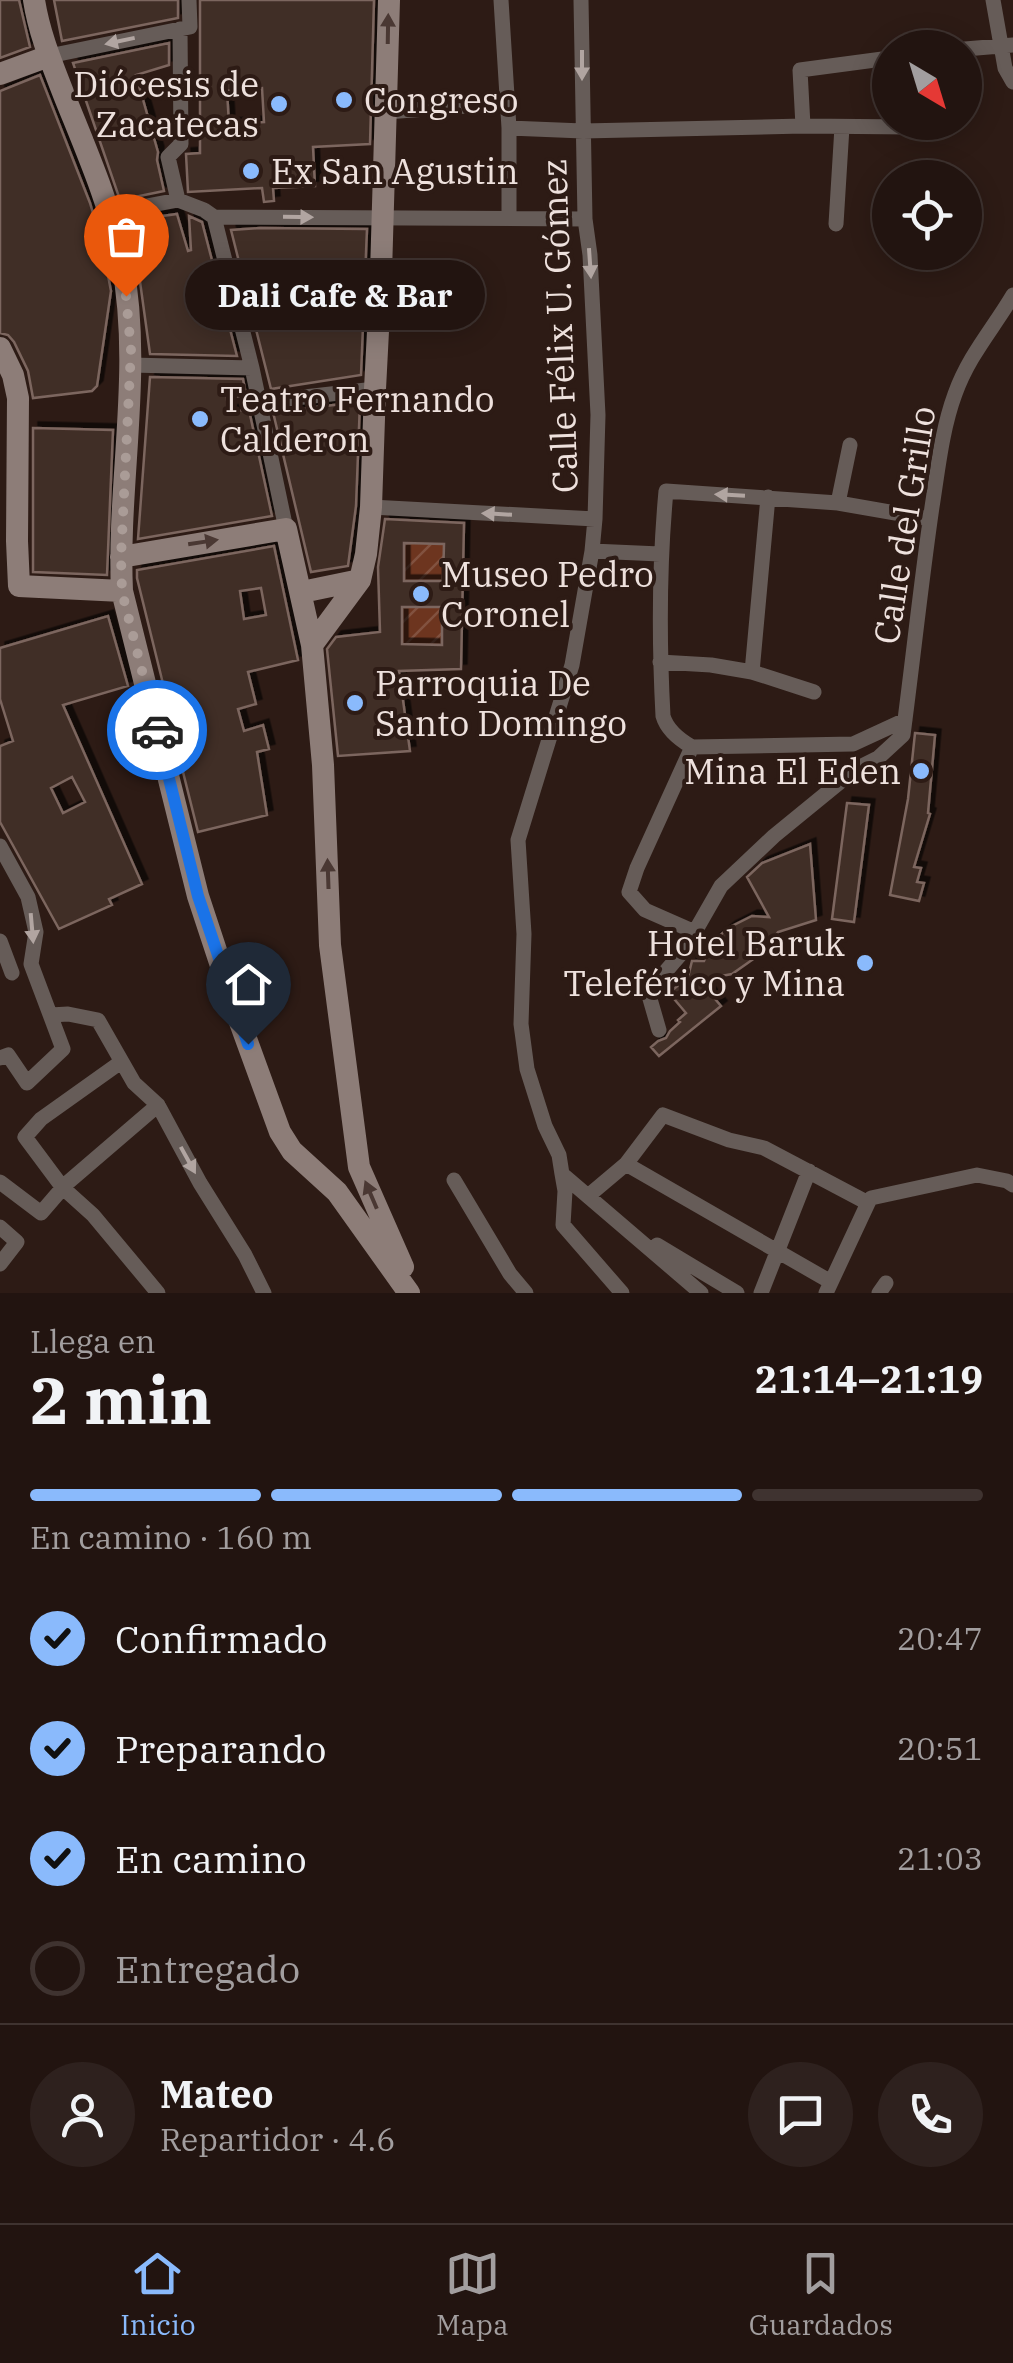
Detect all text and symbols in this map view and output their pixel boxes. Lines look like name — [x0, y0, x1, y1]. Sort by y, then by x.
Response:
one-way arrow — [381, 12, 397, 44]
north arrow — [872, 30, 982, 140]
map controls — [872, 30, 982, 270]
one-way arrow — [104, 34, 135, 50]
one-way arrow — [574, 50, 590, 82]
place label: Diócesis de Zacatecas — [73, 61, 259, 147]
place label: Congreso — [364, 77, 519, 123]
marker: Congreso — [333, 89, 355, 111]
marker: Diócesis de Zacatecas — [268, 93, 290, 115]
place label: Ex San Agustin — [271, 148, 519, 194]
street label: Calle Félix U. Gómez — [530, 158, 588, 494]
marker: Ex San Agustin — [240, 160, 262, 182]
button: locate — [872, 160, 982, 270]
pin — [84, 194, 169, 297]
icon: bag — [99, 209, 154, 264]
one-way arrow — [282, 209, 314, 225]
one-way arrow — [582, 248, 598, 279]
callout: Dali Cafe & Bar — [186, 261, 486, 331]
text: Dali Cafe & Bar — [217, 274, 453, 316]
place label: Teatro Fernando Calderon — [220, 376, 494, 462]
street label: Calle del Grillo — [862, 403, 946, 647]
marker: Teatro Fernando Calderon — [189, 408, 211, 430]
one-way arrow — [713, 487, 745, 503]
one-way arrow — [481, 506, 513, 522]
one-way arrow — [188, 533, 220, 549]
place label: Museo Pedro Coronel — [441, 551, 654, 637]
marker: Museo Pedro Coronel — [410, 583, 432, 605]
place label: Parroquia De Santo Domingo — [375, 660, 627, 746]
courier — [107, 680, 207, 780]
marker: Parroquia De Santo Domingo — [344, 692, 366, 714]
icon: car — [130, 703, 185, 758]
place label: Mina El Eden — [684, 748, 901, 794]
marker: Mina El Eden — [910, 760, 932, 782]
one-way arrow — [319, 857, 335, 889]
one-way arrow — [25, 913, 41, 944]
place label: Hotel Baruk Teleférico y Mina — [563, 920, 846, 1006]
pin — [206, 942, 291, 1045]
marker: Hotel Baruk Teleférico y Mina — [854, 952, 876, 974]
icon: home — [221, 957, 276, 1012]
one-way arrow — [179, 1145, 196, 1174]
one-way arrow — [362, 1180, 378, 1210]
text: Llega en — [30, 1320, 156, 1362]
text: 21:14–21:19 — [755, 1354, 983, 1403]
text: 2 min — [30, 1357, 212, 1442]
text: En camino · 160 m — [30, 1516, 312, 1558]
icon: check — [30, 1611, 85, 1666]
text: Confirmado — [115, 1614, 327, 1663]
text: 20:47 — [897, 1617, 983, 1659]
icon: check — [30, 1721, 85, 1776]
text: Preparando — [115, 1724, 326, 1773]
text: 20:51 — [897, 1727, 983, 1769]
icon: check — [30, 1831, 85, 1886]
text: En camino — [115, 1834, 307, 1883]
text: 21:03 — [897, 1837, 983, 1879]
text: Entregado — [115, 1944, 300, 1993]
button: person — [30, 2062, 135, 2167]
button: chat — [748, 2062, 853, 2167]
button: phone — [878, 2062, 983, 2167]
text: Mateo — [160, 2069, 274, 2118]
text: Repartidor · 4.6 — [160, 2118, 395, 2160]
tab: Inicio — [120, 2246, 196, 2343]
tab: Mapa — [436, 2246, 508, 2343]
tab: Guardados — [749, 2246, 893, 2343]

